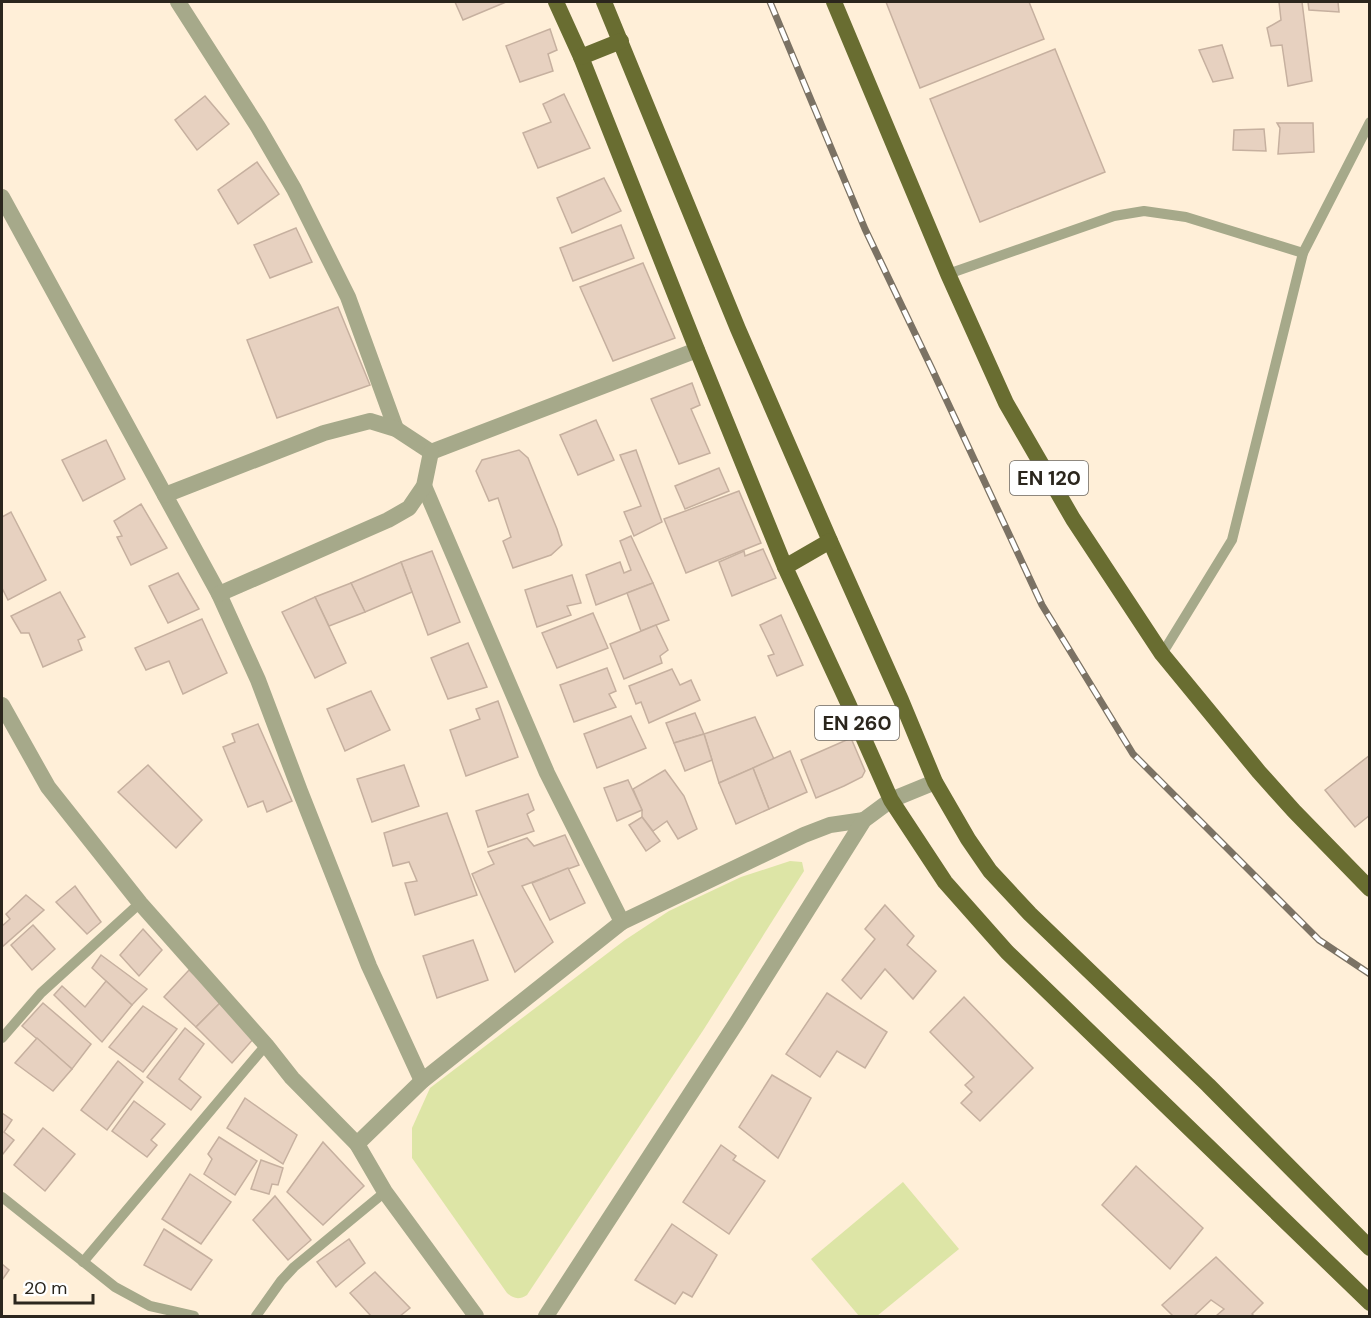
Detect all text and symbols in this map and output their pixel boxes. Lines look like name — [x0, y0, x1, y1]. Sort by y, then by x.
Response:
road number: EN 120 — [1010, 461, 1088, 495]
road number: EN 260 — [815, 706, 899, 740]
scale bar — [15, 1267, 93, 1305]
text: 20 m — [24, 1276, 67, 1300]

